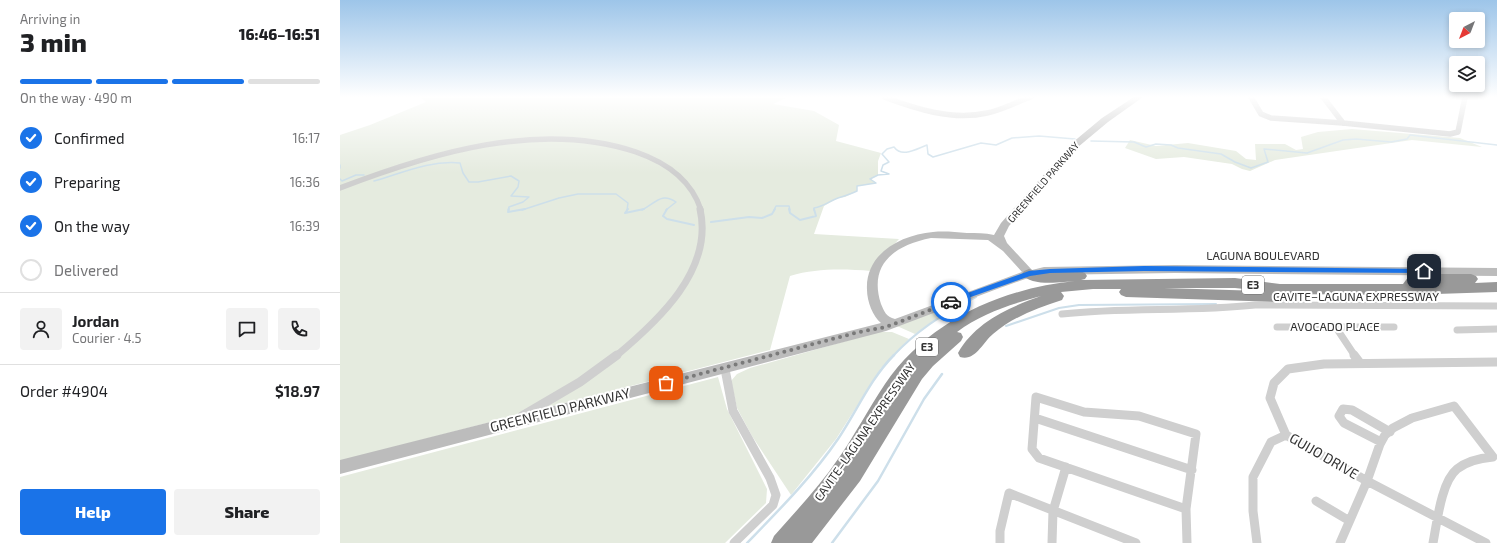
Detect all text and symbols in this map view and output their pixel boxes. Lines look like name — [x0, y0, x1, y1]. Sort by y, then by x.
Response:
text: Arriving in — [20, 11, 80, 27]
north arrow — [1449, 12, 1485, 48]
map controls — [1449, 12, 1485, 92]
text: 16:46–16:51 — [239, 25, 320, 43]
text: 3 min — [20, 26, 87, 57]
button: layers — [1449, 56, 1485, 92]
text: On the way · 490 m — [20, 90, 132, 106]
icon: check — [20, 127, 42, 149]
text: Confirmed — [54, 129, 125, 147]
text: 16:17 — [292, 130, 320, 146]
street label: GREENFIELD PARKWAY — [1005, 139, 1081, 225]
icon: check — [20, 171, 42, 193]
text: Preparing — [54, 173, 120, 191]
text: 16:36 — [290, 174, 320, 190]
icon: check — [20, 215, 42, 237]
text: On the way — [54, 217, 130, 235]
text: 16:39 — [290, 218, 320, 234]
street label: LAGUNA BOULEVARD — [1206, 248, 1320, 262]
pin — [1407, 254, 1441, 288]
icon: home — [1413, 260, 1435, 282]
text: Delivered — [54, 261, 119, 279]
road number: E3 — [1242, 276, 1264, 294]
courier — [931, 282, 971, 322]
street label: CAVITE–LAGUNA EXPRESSWAY — [1273, 289, 1439, 303]
icon: car — [940, 291, 962, 313]
button: person — [20, 308, 62, 350]
button: chat — [226, 308, 268, 350]
button: phone — [278, 308, 320, 350]
text: Jordan — [72, 312, 119, 330]
street label: AVOCADO PLACE — [1290, 319, 1380, 333]
text: Courier · 4.5 — [72, 330, 141, 346]
road number: E3 — [916, 338, 938, 356]
street label: CAVITE–LAGUNA EXPRESSWAY — [811, 359, 918, 503]
pin — [649, 366, 683, 400]
icon: bag — [655, 372, 677, 394]
text: Order #4904 — [20, 382, 108, 400]
text: $18.97 — [275, 382, 320, 400]
street label: GREENFIELD PARKWAY — [488, 384, 632, 435]
street label: GUIJO DRIVE — [1287, 429, 1362, 482]
button: Help — [20, 489, 166, 535]
button: Share — [174, 489, 320, 535]

